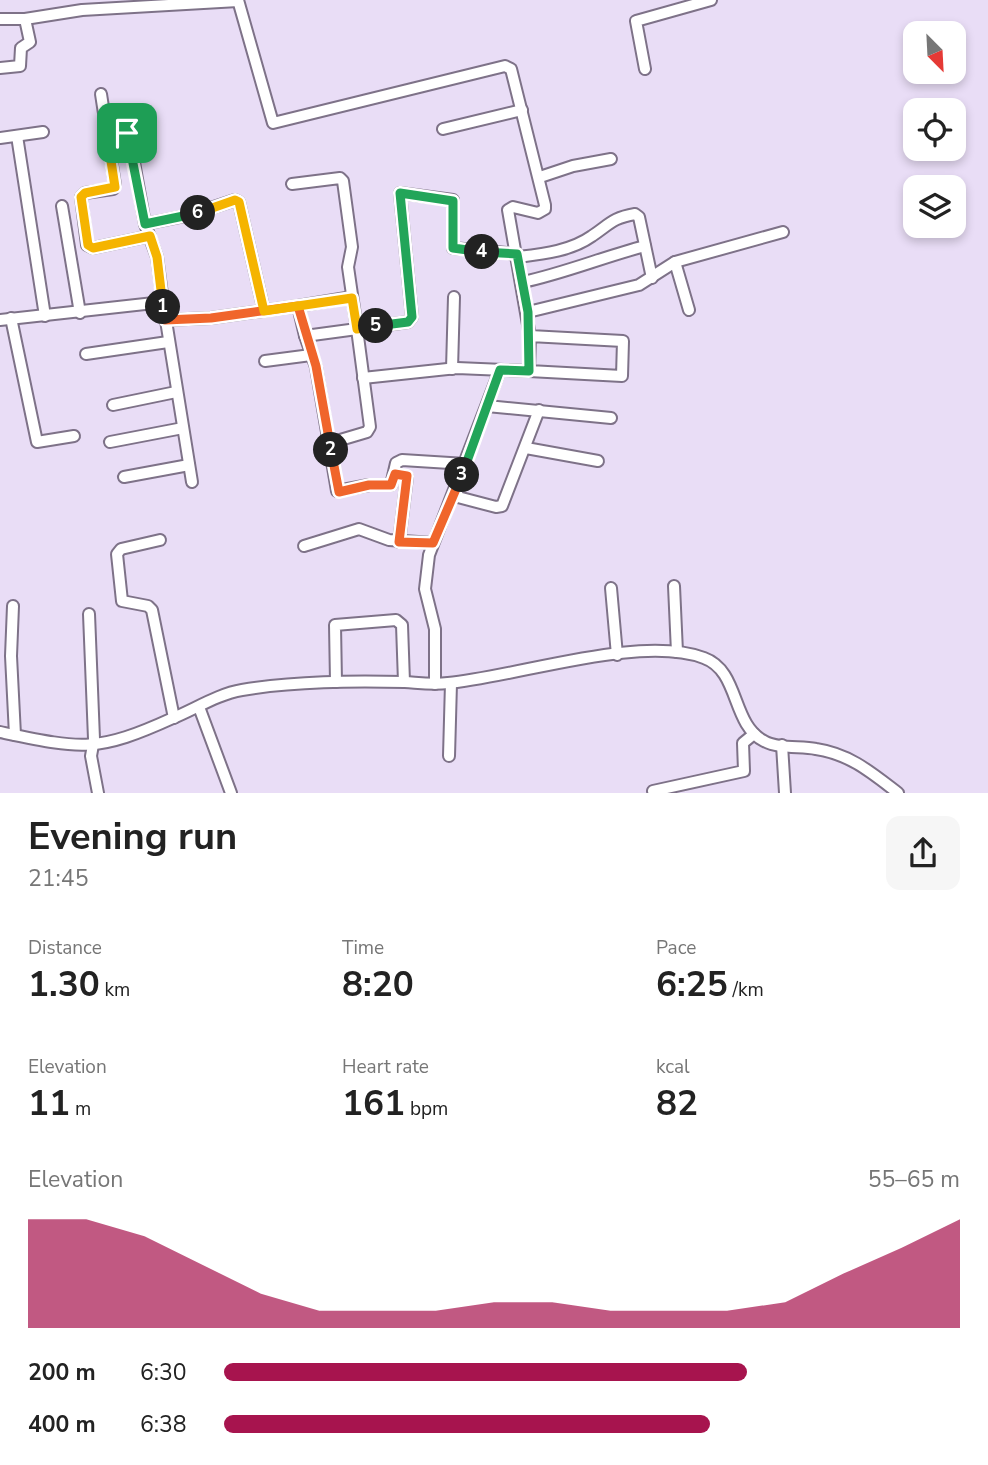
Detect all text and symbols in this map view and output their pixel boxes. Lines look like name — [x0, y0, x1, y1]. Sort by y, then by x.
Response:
north arrow — [903, 21, 966, 84]
map controls — [903, 21, 966, 238]
button: locate — [903, 98, 966, 161]
pin — [97, 103, 157, 163]
icon: arrive — [108, 114, 146, 152]
button: layers — [903, 175, 966, 238]
pin: 6 — [180, 196, 216, 230]
text: 6 — [192, 199, 203, 225]
pin: 4 — [464, 234, 500, 270]
text: 4 — [476, 238, 487, 264]
pin: 1 — [146, 290, 180, 324]
text: 1 — [157, 293, 168, 319]
pin: 5 — [358, 308, 394, 344]
text: 5 — [370, 312, 381, 338]
pin: 2 — [314, 433, 348, 468]
text: 2 — [325, 436, 336, 462]
pin: 3 — [444, 458, 480, 492]
text: 3 — [456, 461, 467, 487]
text: Evening run — [28, 811, 237, 862]
button: share — [886, 816, 960, 890]
text: 21:45 — [28, 863, 88, 894]
text: Distance — [28, 935, 102, 961]
text: Time — [342, 935, 384, 961]
text: Pace — [656, 935, 696, 961]
text: 1.30 — [28, 961, 100, 1008]
text: 8:20 — [342, 961, 414, 1008]
text: 6:25 — [656, 961, 728, 1008]
text: km — [100, 977, 130, 1003]
text: /km — [728, 977, 764, 1003]
text: Elevation — [28, 1054, 107, 1080]
text: Heart rate — [342, 1054, 429, 1080]
text: kcal — [656, 1054, 690, 1080]
text: 11 — [28, 1080, 70, 1127]
text: 161 — [342, 1080, 405, 1127]
text: 82 — [656, 1080, 698, 1127]
text: m — [70, 1096, 91, 1122]
text: bpm — [405, 1096, 448, 1122]
text: Elevation — [28, 1164, 123, 1195]
text: 55–65 m — [868, 1164, 960, 1195]
text: 200 m — [28, 1357, 96, 1388]
text: 6:30 — [140, 1357, 187, 1388]
text: 400 m — [28, 1409, 96, 1440]
text: 6:38 — [140, 1409, 187, 1440]

